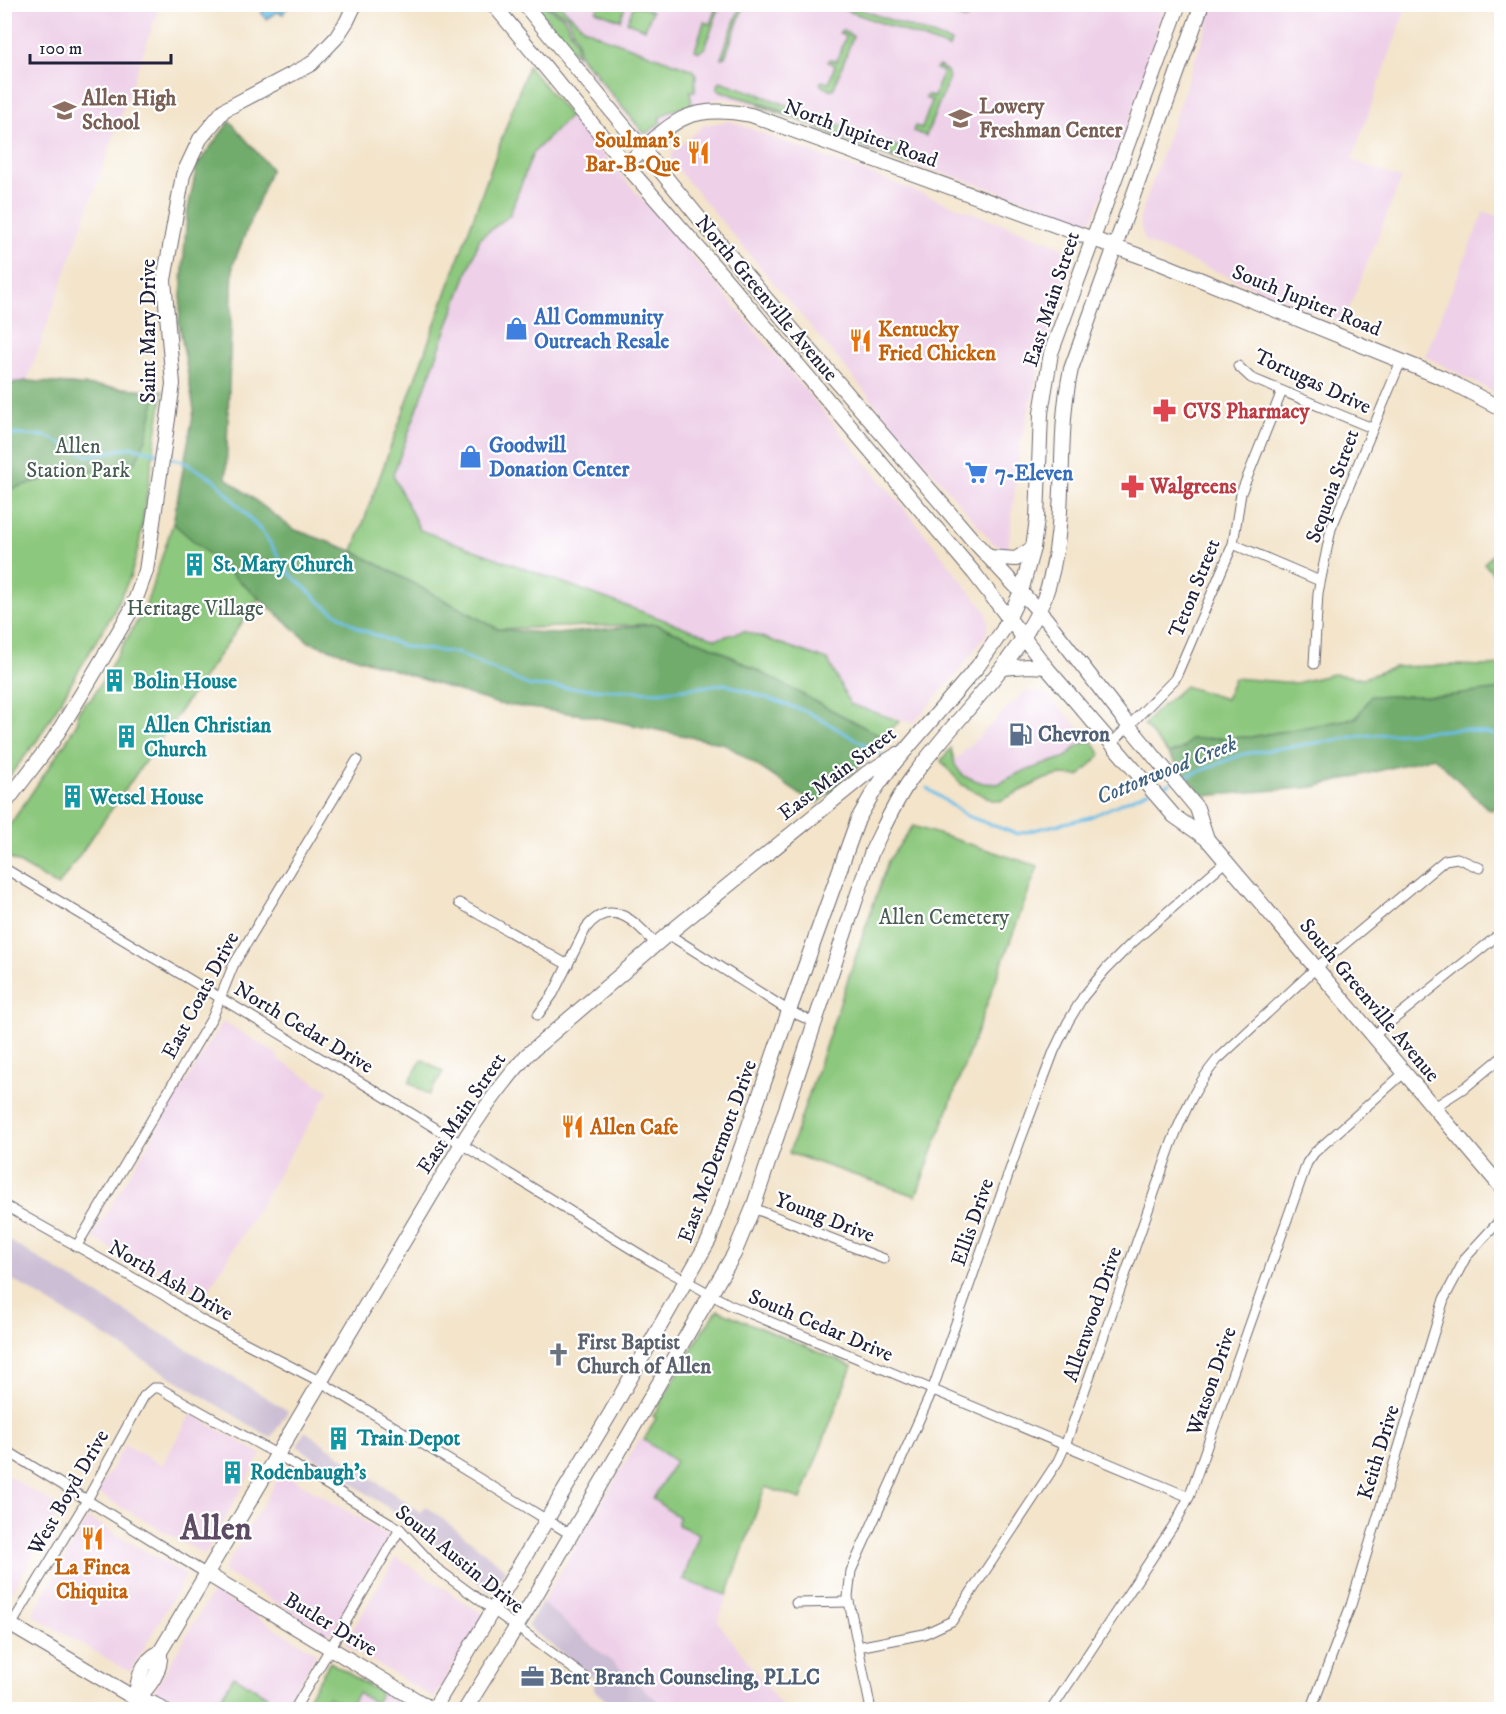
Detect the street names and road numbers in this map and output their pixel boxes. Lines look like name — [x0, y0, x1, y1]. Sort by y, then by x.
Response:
street label: North Jupiter Road — [780, 94, 942, 174]
street label: North Greenville Avenue — [689, 210, 843, 387]
street label: East Main Street — [1018, 228, 1086, 370]
street label: Saint Mary Drive — [136, 258, 162, 403]
street label: South Jupiter Road — [1228, 259, 1386, 343]
street label: Tortugas Drive — [1250, 344, 1375, 420]
street label: Sequoia Street — [1300, 426, 1366, 547]
street label: Teton Street — [1163, 535, 1227, 642]
street label: East Main Street — [774, 721, 902, 827]
street label: South Greenville Avenue — [1293, 914, 1445, 1088]
street label: East Coats Drive — [157, 927, 245, 1063]
street label: North Cedar Drive — [229, 976, 378, 1080]
street label: East Main Street — [412, 1048, 512, 1179]
street label: East McDermott Drive — [673, 1056, 763, 1246]
street label: Ellis Drive — [946, 1175, 1000, 1270]
street label: Young Drive — [771, 1187, 878, 1249]
street label: North Ash Drive — [104, 1235, 238, 1327]
street label: Allenwood Drive — [1058, 1243, 1128, 1385]
street label: South Cedar Drive — [744, 1284, 897, 1368]
street label: Watson Drive — [1181, 1323, 1243, 1440]
street label: Keith Drive — [1352, 1402, 1406, 1503]
street label: West Boyd Drive — [22, 1425, 115, 1561]
street label: South Austin Drive — [390, 1500, 529, 1620]
street label: Butler Drive — [279, 1587, 382, 1663]

